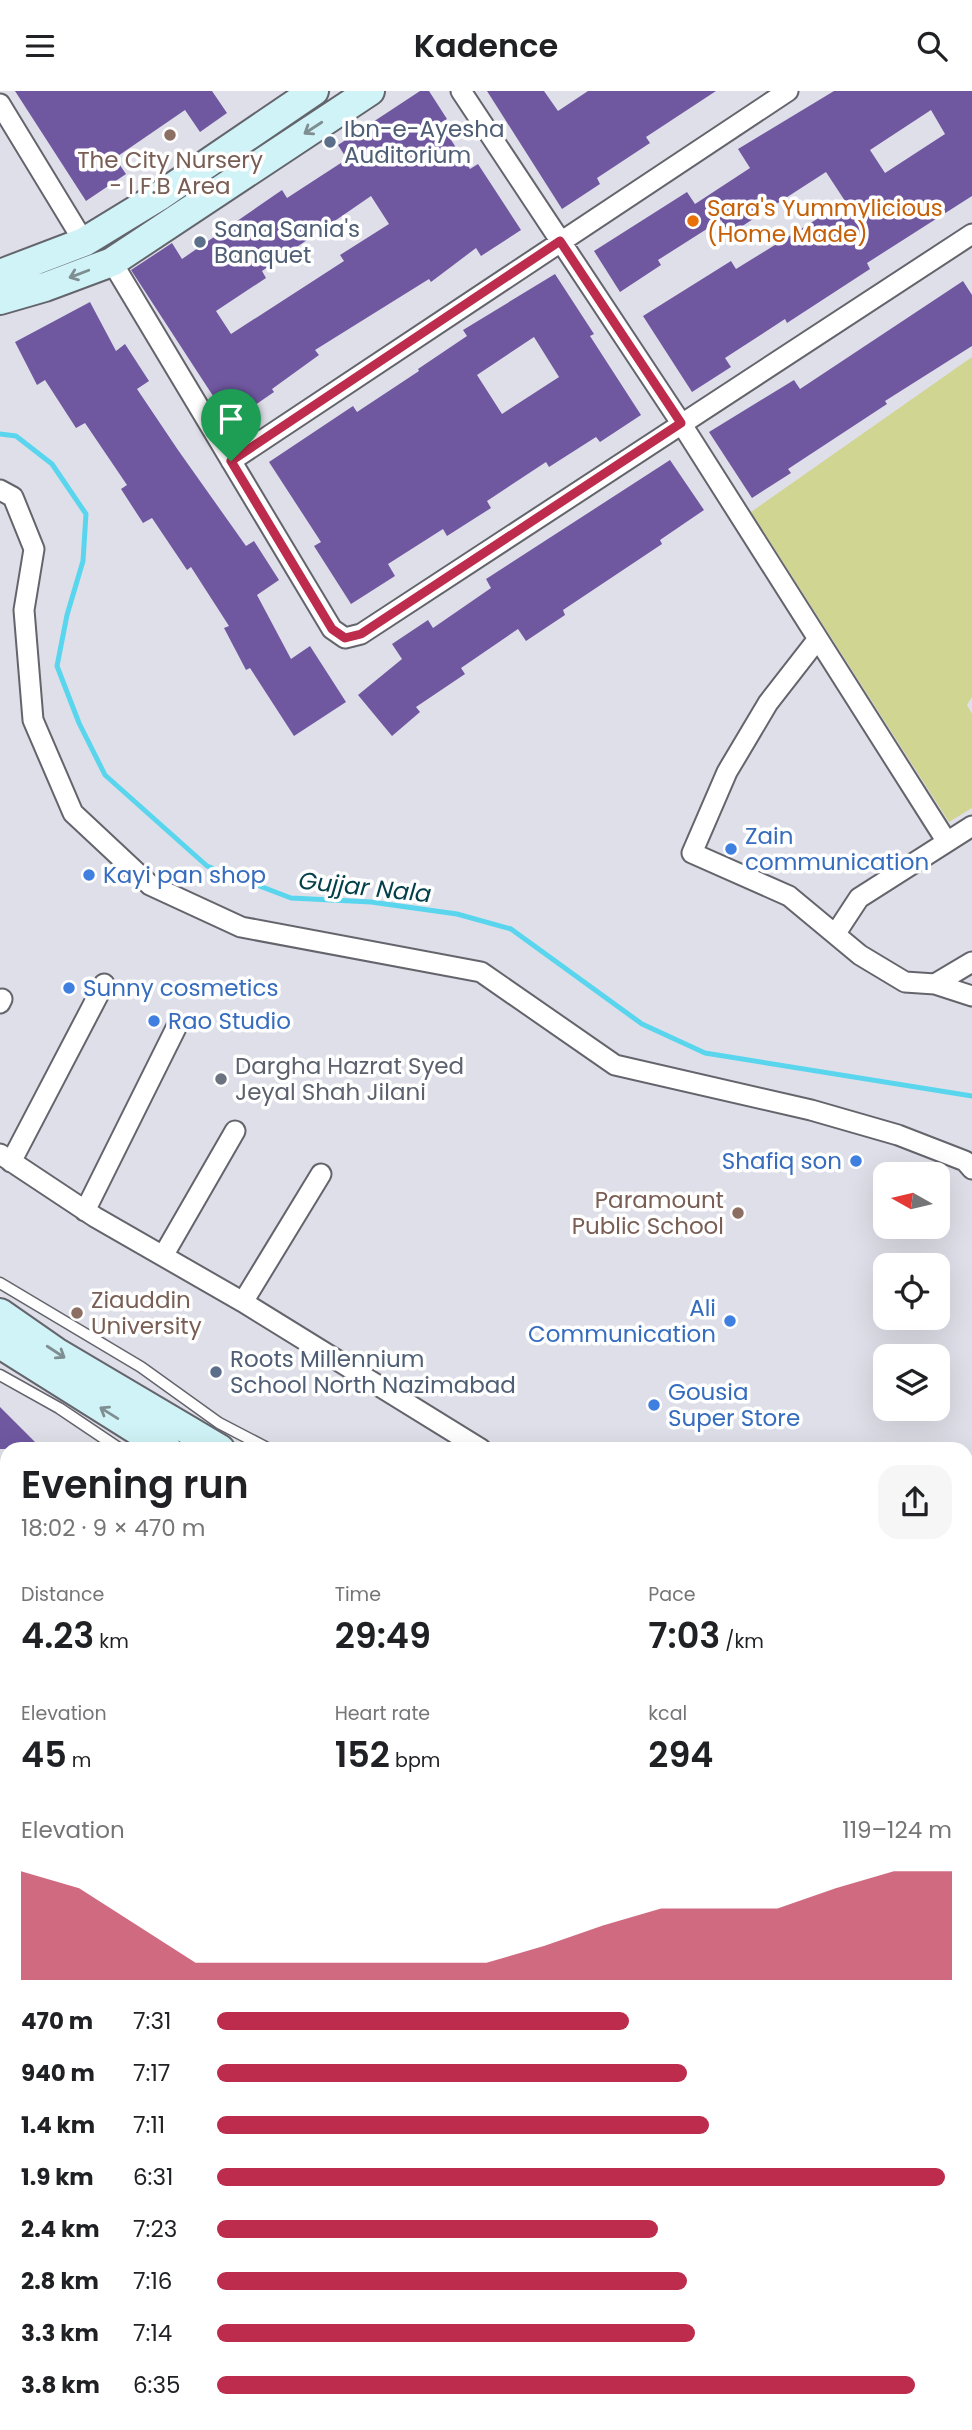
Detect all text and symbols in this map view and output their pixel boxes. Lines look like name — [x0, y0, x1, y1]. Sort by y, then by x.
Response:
text: Kadence — [414, 23, 558, 68]
icon: menu — [21, 27, 59, 65]
icon: search — [913, 27, 951, 65]
place label: Ibn-e-Ayesha Auditorium — [344, 113, 505, 171]
one-way arrow — [304, 121, 323, 135]
marker: The City Nursery - I F.B Area — [162, 127, 178, 143]
marker: Ibn-e-Ayesha Auditorium — [322, 134, 338, 150]
place label: The City Nursery - I F.B Area — [77, 144, 263, 202]
place label: Sara's Yummylicious (Home Made) — [707, 192, 943, 250]
place label: Sana Sania's Banquet — [214, 213, 360, 271]
marker: Sara's Yummylicious (Home Made) — [685, 213, 701, 229]
marker: Sana Sania's Banquet — [192, 234, 208, 250]
one-way arrow — [69, 269, 91, 282]
pin — [201, 389, 261, 461]
icon: arrive — [212, 400, 250, 438]
place label: Zain communication — [745, 820, 929, 878]
marker: Zain communication — [723, 841, 739, 857]
place label: Kayi pan shop — [103, 859, 266, 891]
water label: Gujjar Nala — [297, 864, 433, 910]
marker: Kayi pan shop — [81, 867, 97, 883]
place label: Sunny cosmetics — [83, 972, 278, 1004]
marker: Sunny cosmetics — [61, 980, 77, 996]
place label: Rao Studio — [168, 1005, 291, 1037]
marker: Rao Studio — [146, 1013, 162, 1029]
place label: Dargha Hazrat Syed Jeyal Shah Jilani — [235, 1050, 464, 1108]
marker: Dargha Hazrat Syed Jeyal Shah Jilani — [213, 1071, 229, 1087]
place label: Shafiq son — [722, 1145, 842, 1177]
marker: Shafiq son — [848, 1153, 864, 1169]
north arrow — [873, 1162, 950, 1239]
map controls — [873, 1162, 950, 1421]
place label: Paramount Public School — [572, 1184, 724, 1242]
marker: Paramount Public School — [730, 1205, 746, 1221]
button: locate — [873, 1253, 950, 1330]
place label: Ziauddin University — [91, 1284, 202, 1342]
place label: Ali Communication — [528, 1292, 716, 1350]
marker: Ziauddin University — [69, 1305, 85, 1321]
marker: Ali Communication — [722, 1313, 738, 1329]
place label: Roots Millennium School North Nazimabad — [230, 1343, 516, 1401]
button: layers — [873, 1344, 950, 1421]
one-way arrow — [46, 1345, 66, 1359]
marker: Roots Millennium School North Nazimabad — [208, 1364, 224, 1380]
place label: Gousia Super Store — [668, 1376, 800, 1434]
marker: Gousia Super Store — [646, 1397, 662, 1413]
one-way arrow — [100, 1406, 119, 1421]
text: Evening run — [21, 1458, 249, 1511]
button: share — [878, 1465, 952, 1539]
text: 18:02 · 9 × 470 m — [21, 1512, 205, 1544]
text: Distance — [21, 1581, 104, 1608]
text: Time — [335, 1581, 381, 1608]
text: Pace — [648, 1581, 696, 1608]
text: 4.23 — [21, 1611, 94, 1660]
text: 29:49 — [335, 1611, 431, 1660]
text: 7:03 — [648, 1611, 720, 1660]
text: km — [94, 1628, 129, 1655]
text: /km — [720, 1628, 764, 1655]
text: Elevation — [21, 1700, 107, 1727]
text: Heart rate — [335, 1700, 430, 1727]
text: kcal — [648, 1700, 687, 1727]
text: 45 — [21, 1730, 67, 1779]
text: 152 — [335, 1730, 390, 1779]
text: 294 — [648, 1730, 713, 1779]
text: m — [67, 1747, 91, 1774]
text: bpm — [390, 1747, 440, 1774]
text: Elevation — [21, 1814, 125, 1846]
text: 119–124 m — [842, 1814, 952, 1846]
text: 470 m — [21, 2005, 93, 2037]
text: 7:31 — [133, 2005, 171, 2037]
text: 940 m — [21, 2057, 95, 2089]
text: 7:17 — [133, 2057, 170, 2089]
text: 1.4 km — [21, 2109, 95, 2141]
text: 7:11 — [133, 2109, 165, 2141]
text: 1.9 km — [21, 2161, 94, 2193]
text: 6:31 — [133, 2161, 173, 2193]
text: 2.4 km — [21, 2213, 100, 2245]
text: 7:23 — [133, 2213, 177, 2245]
text: 2.8 km — [21, 2265, 99, 2297]
text: 7:16 — [133, 2265, 172, 2297]
text: 3.3 km — [21, 2317, 99, 2349]
text: 7:14 — [133, 2317, 172, 2349]
text: 3.8 km — [21, 2369, 100, 2401]
text: 6:35 — [133, 2369, 181, 2401]

